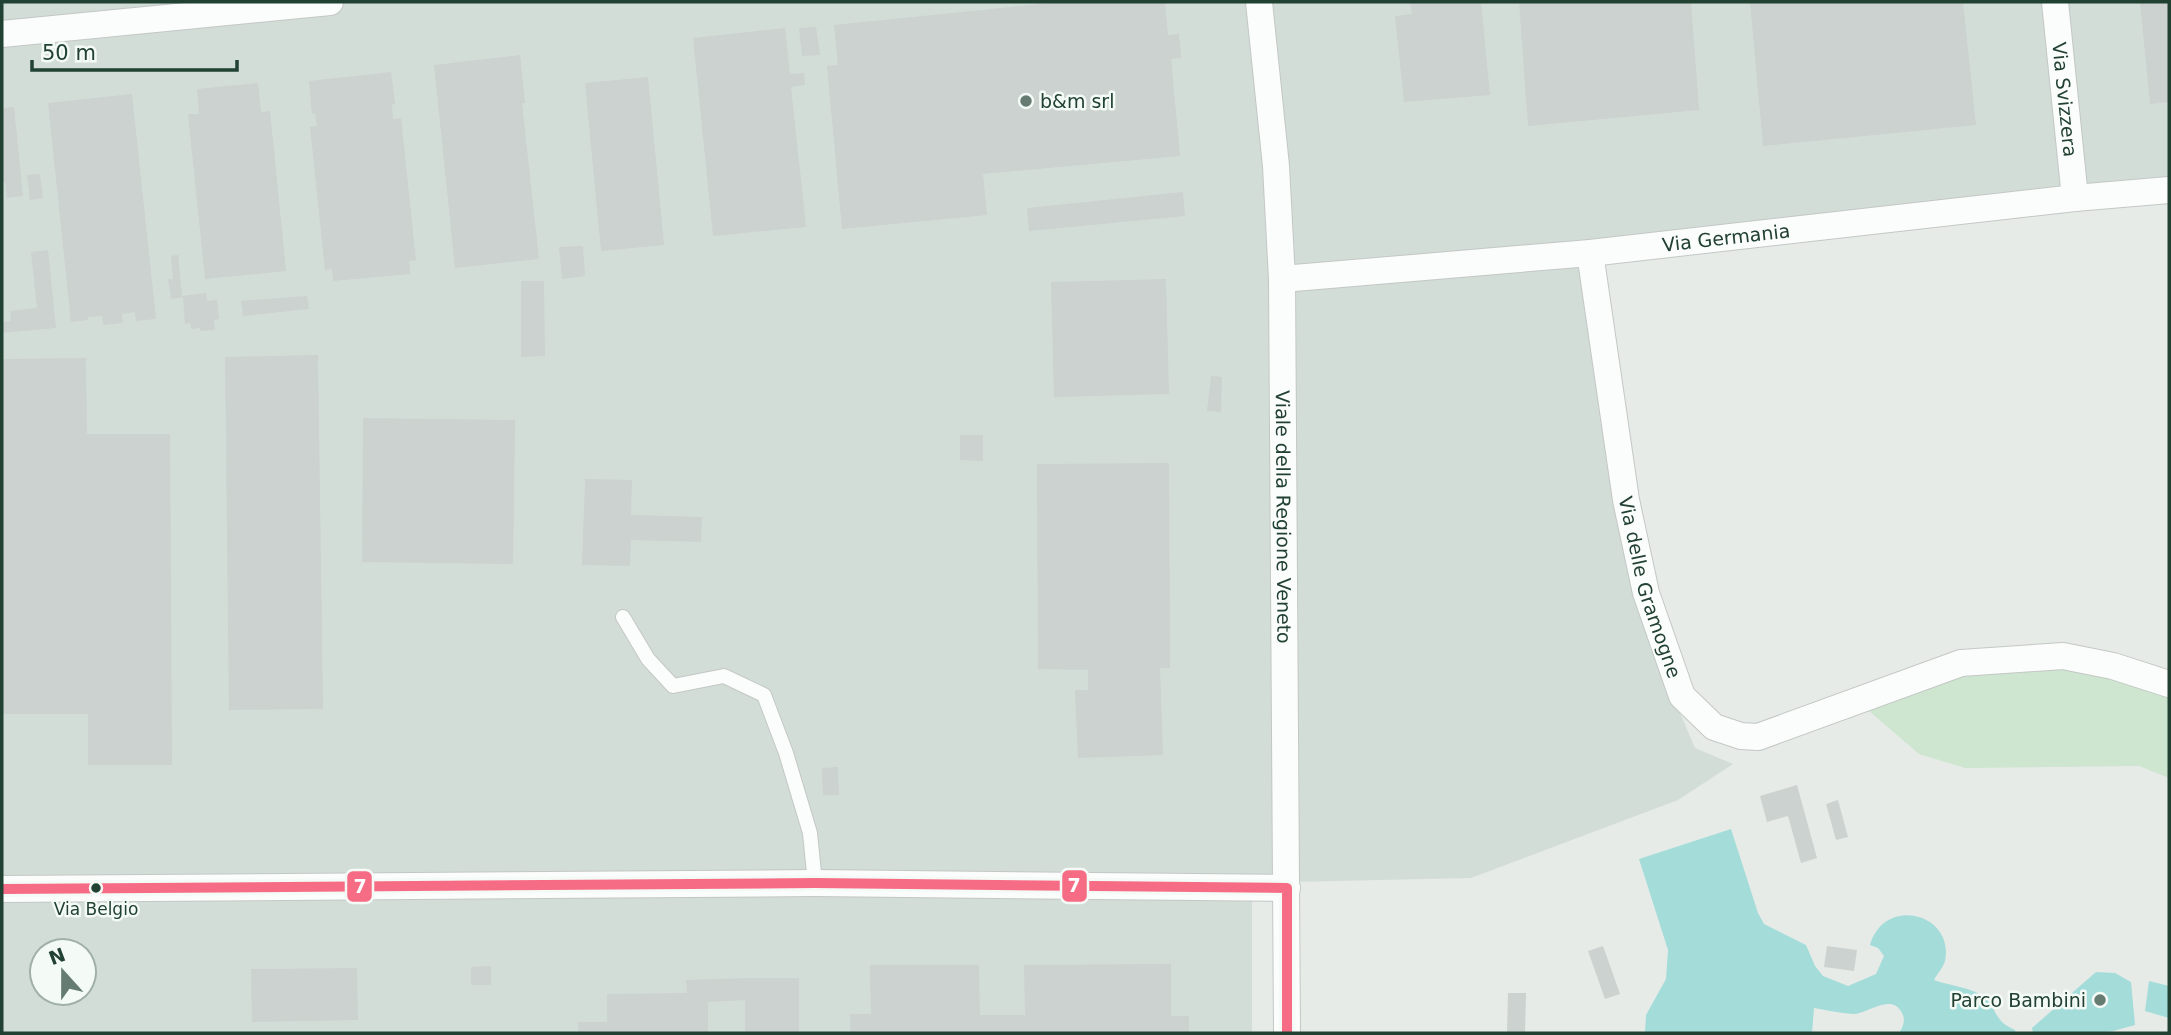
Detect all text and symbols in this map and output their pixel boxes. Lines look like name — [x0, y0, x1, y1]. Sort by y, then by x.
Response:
scale bar — [32, 28, 236, 72]
text: 50 m — [42, 41, 96, 65]
street label: Via Svizzera — [2048, 41, 2082, 158]
place label: b&m srl — [1040, 90, 1114, 112]
marker: b&m srl — [1018, 93, 1034, 109]
street label: Via Germania — [1661, 219, 1791, 256]
street label: Viale della Regione Veneto — [1272, 390, 1295, 644]
street label: Via delle Gramogne — [1615, 494, 1686, 681]
line badge: 7 — [1061, 869, 1088, 903]
line badge: 7 — [346, 870, 373, 903]
text: 7 — [1067, 874, 1081, 896]
text: 7 — [353, 875, 367, 897]
marker: Via Belgio — [89, 881, 103, 895]
place label: Via Belgio — [54, 899, 138, 919]
north arrow — [28, 937, 98, 1007]
text: N — [46, 943, 68, 969]
place label: Parco Bambini — [1950, 989, 2086, 1011]
marker: Parco Bambini — [2092, 992, 2108, 1008]

